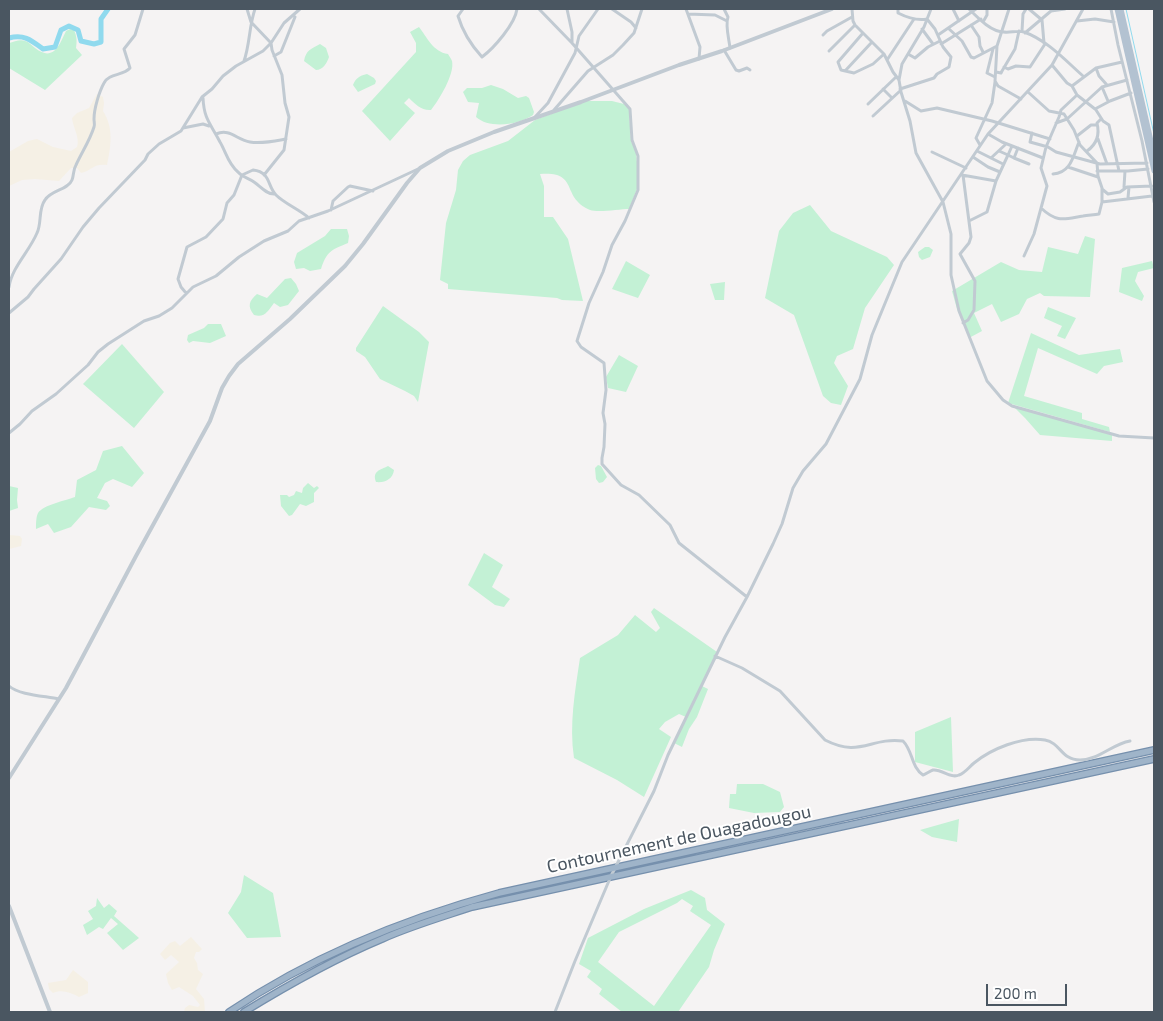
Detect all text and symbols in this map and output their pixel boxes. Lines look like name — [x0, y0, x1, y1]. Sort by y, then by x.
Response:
street label: Contournement de Ouagadougou — [545, 800, 813, 878]
scale bar — [988, 974, 1069, 1006]
text: 200 m — [994, 984, 1037, 1002]

